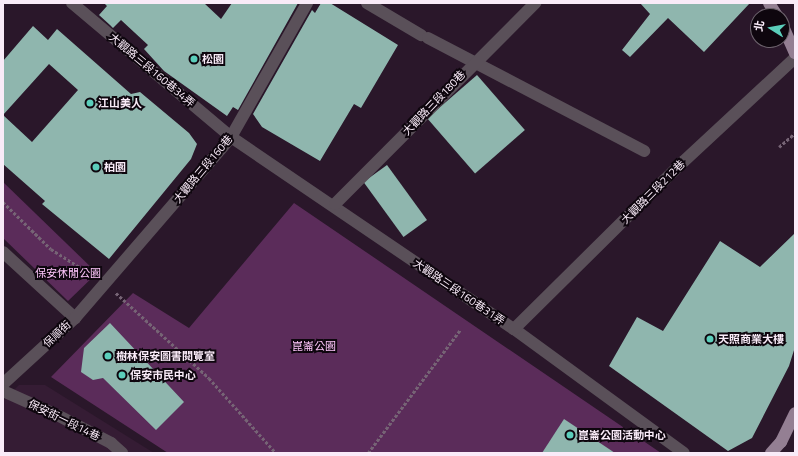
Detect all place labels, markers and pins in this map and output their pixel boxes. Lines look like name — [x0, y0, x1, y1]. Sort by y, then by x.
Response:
place label: 松園 — [202, 52, 224, 66]
marker: 松園 — [189, 54, 199, 64]
place label: 江山美人 — [98, 96, 142, 110]
marker: 江山美人 — [85, 98, 95, 108]
place label: 柏園 — [104, 160, 126, 174]
marker: 柏園 — [91, 162, 101, 172]
place label: 天照商業大樓 — [718, 332, 784, 346]
marker: 天照商業大樓 — [705, 334, 715, 344]
place label: 樹林保安圖書閱覽室 — [116, 349, 215, 363]
marker: 樹林保安圖書閱覽室 — [103, 351, 113, 361]
place label: 保安市民中心 — [130, 368, 196, 382]
marker: 保安市民中心 — [117, 370, 127, 380]
place label: 崑崙公園活動中心 — [578, 428, 666, 442]
marker: 崑崙公園活動中心 — [565, 430, 575, 440]

